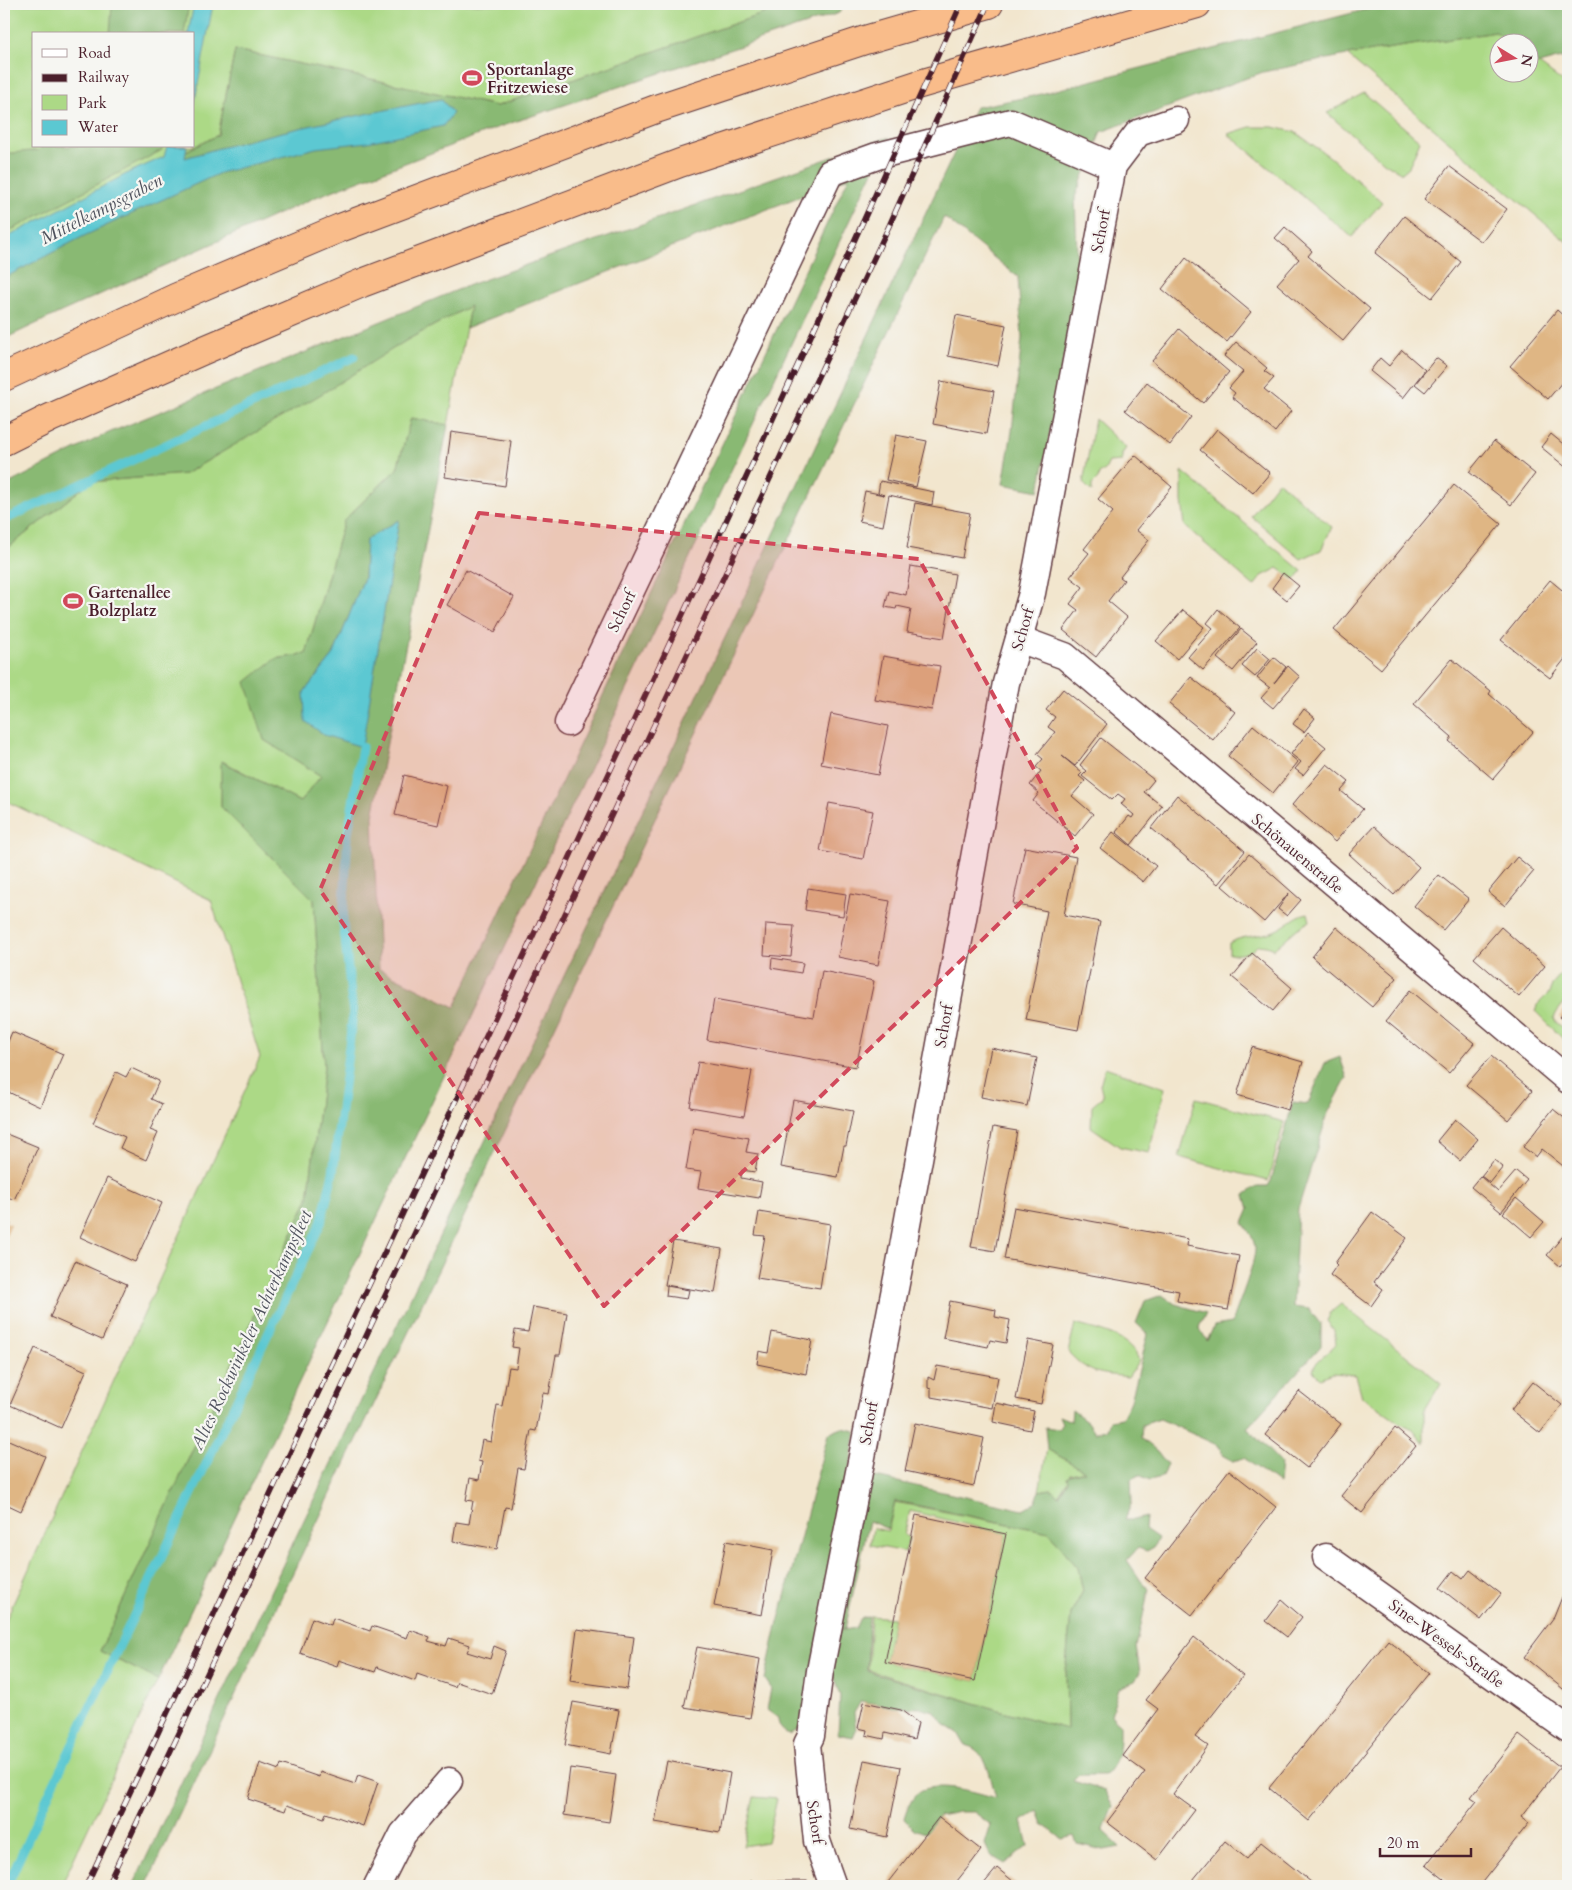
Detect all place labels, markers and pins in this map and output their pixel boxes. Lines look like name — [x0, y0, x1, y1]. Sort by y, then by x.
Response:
place label: Sportanlage Fritzewiese — [487, 59, 574, 99]
sports icon: Sportanlage Fritzewiese — [461, 67, 483, 89]
place label: Gartenallee Bolzplatz — [88, 582, 171, 622]
sports icon: Gartenallee Bolzplatz — [62, 590, 84, 612]

